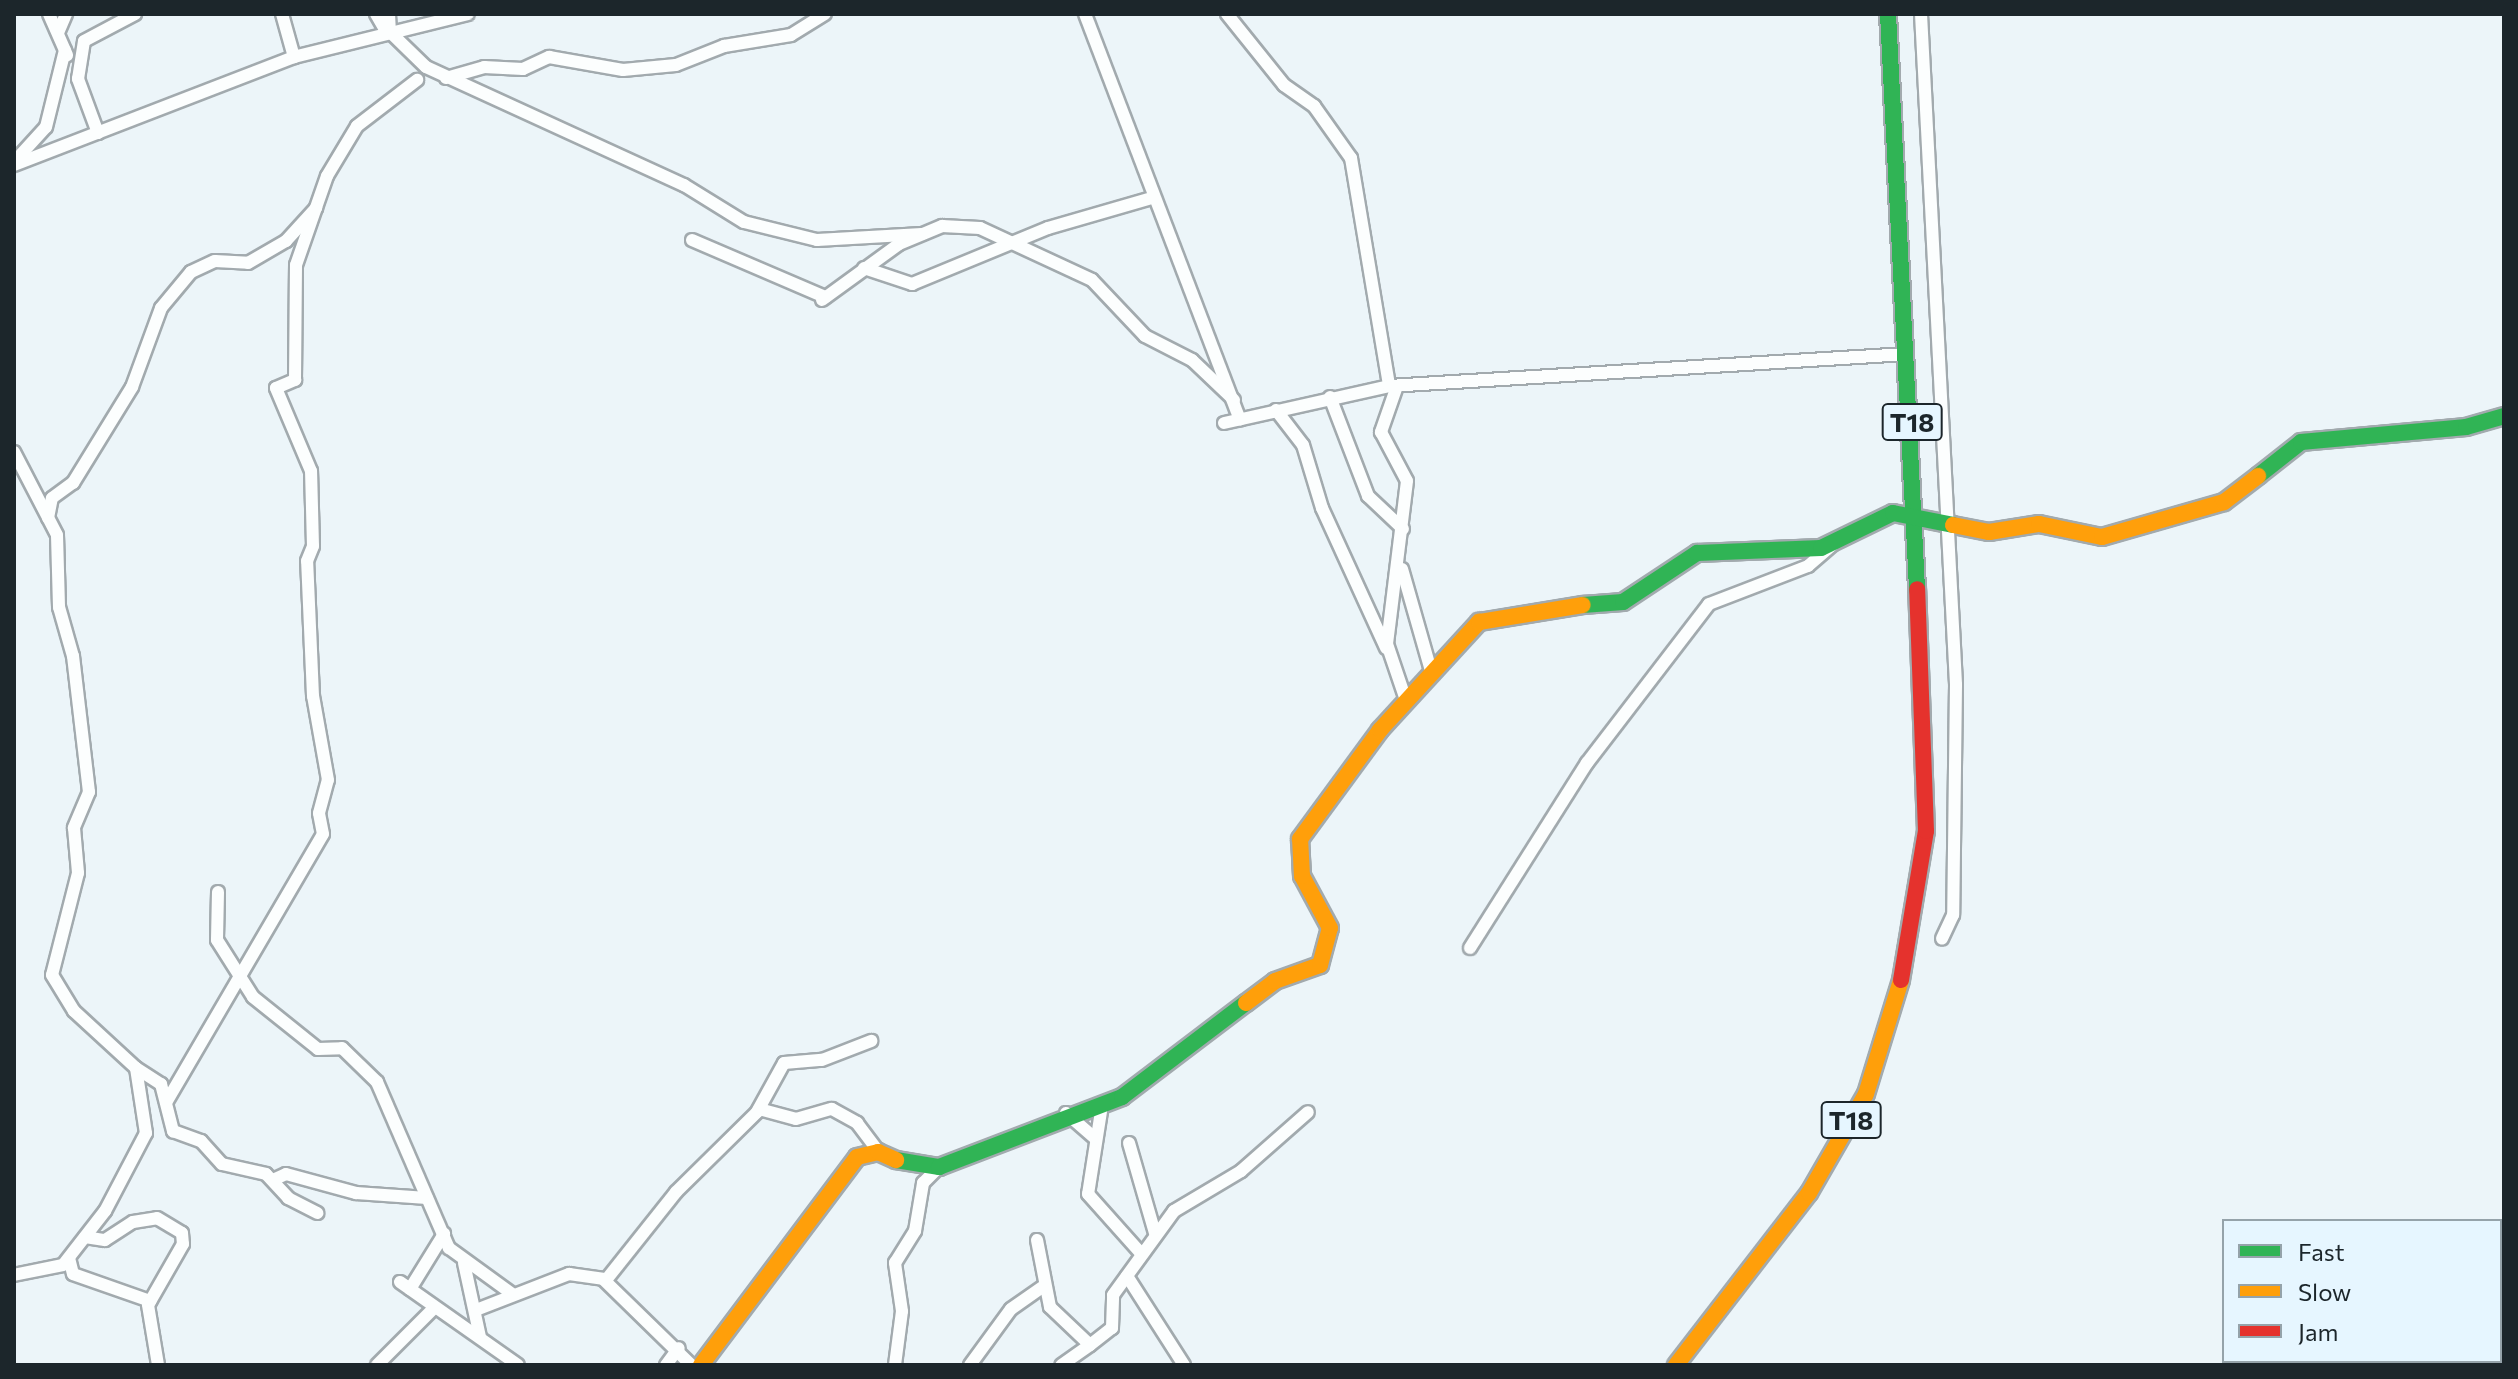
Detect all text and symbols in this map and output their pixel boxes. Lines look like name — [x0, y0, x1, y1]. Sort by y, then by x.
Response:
road number: T18 — [1880, 400, 1944, 444]
road number: T18 — [1819, 1098, 1883, 1142]
legend — [2222, 1219, 2502, 1363]
text: Fast — [2298, 1237, 2345, 1266]
text: Slow — [2298, 1277, 2351, 1306]
text: Jam — [2298, 1317, 2338, 1346]

